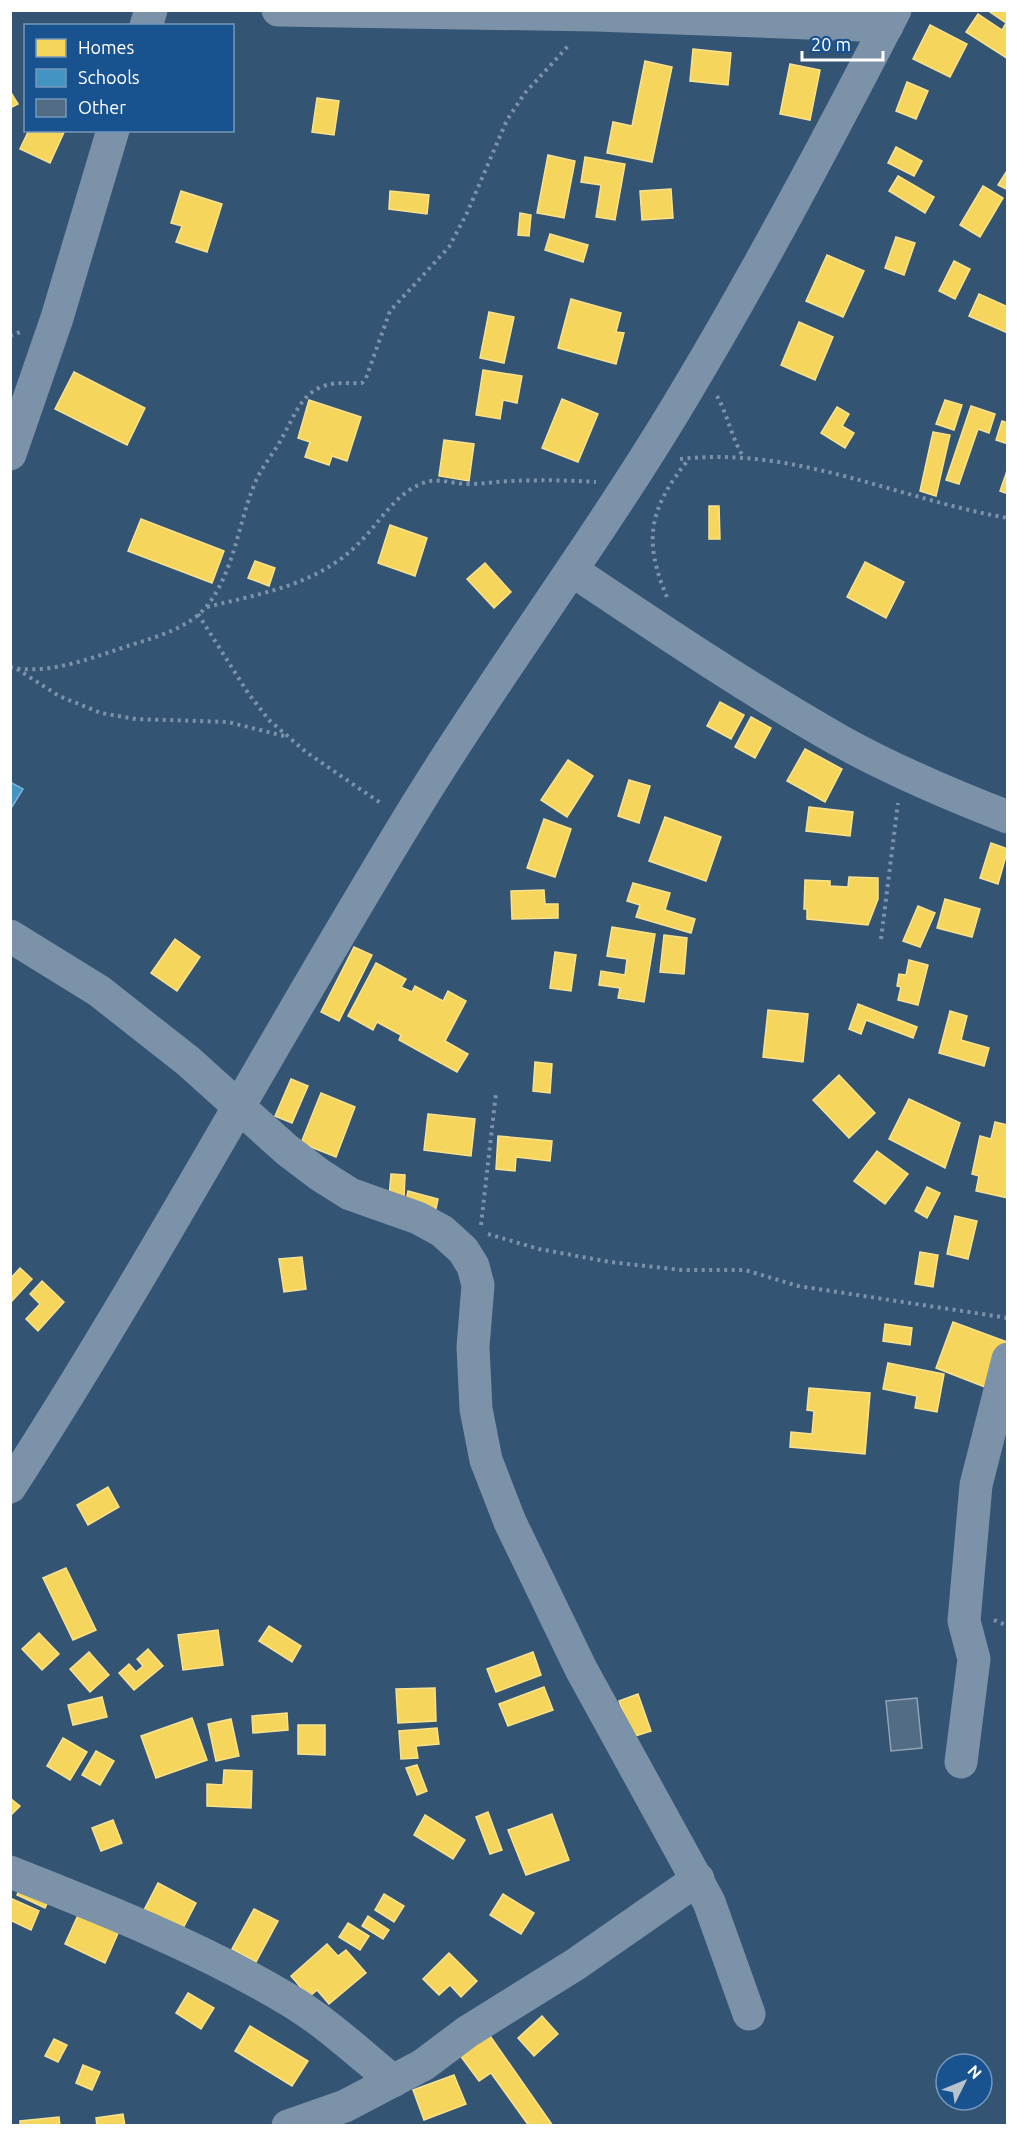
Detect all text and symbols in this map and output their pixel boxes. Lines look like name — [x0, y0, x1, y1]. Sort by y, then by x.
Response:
legend — [24, 24, 234, 132]
scale bar — [802, 24, 883, 62]
text: 20 m — [811, 34, 851, 54]
text: Homes — [78, 37, 135, 57]
text: Schools — [78, 67, 140, 87]
text: Other — [78, 97, 126, 117]
north arrow — [934, 2052, 994, 2112]
text: N — [964, 2061, 986, 2082]

